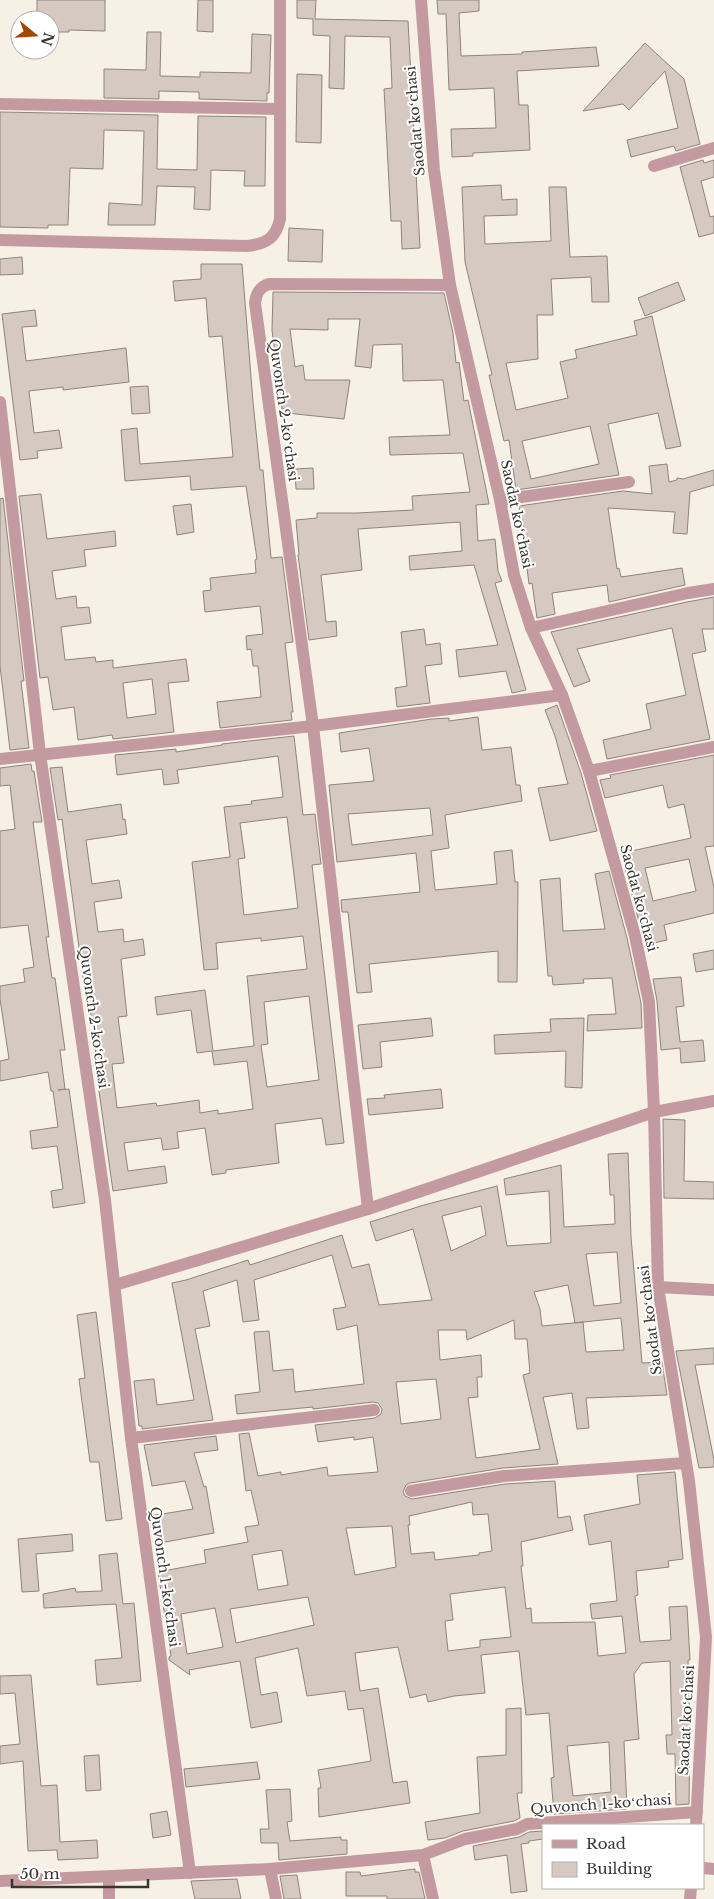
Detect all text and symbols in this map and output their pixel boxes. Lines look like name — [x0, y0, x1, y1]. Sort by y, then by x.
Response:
north arrow — [10, 10, 60, 60]
text: N — [37, 30, 58, 48]
street label: Saodat koʻchasi — [401, 65, 429, 177]
street label: Quvonch 2-koʻchasi — [265, 337, 303, 483]
street label: Saodat koʻchasi — [497, 458, 537, 570]
street label: Saodat koʻchasi — [616, 842, 662, 954]
street label: Quvonch 2-koʻchasi — [75, 944, 113, 1090]
street label: Saodat koʻchasi — [634, 1264, 666, 1376]
street label: Quvonch 1-koʻchasi — [146, 1506, 184, 1649]
street label: Saodat koʻchasi — [674, 1664, 698, 1776]
street label: Quvonch 1-koʻchasi — [530, 1790, 672, 1818]
legend — [542, 1824, 704, 1889]
text: Road — [586, 1834, 626, 1853]
scale bar — [12, 1856, 149, 1888]
text: Building — [586, 1859, 653, 1878]
text: 50 m — [20, 1864, 60, 1883]

